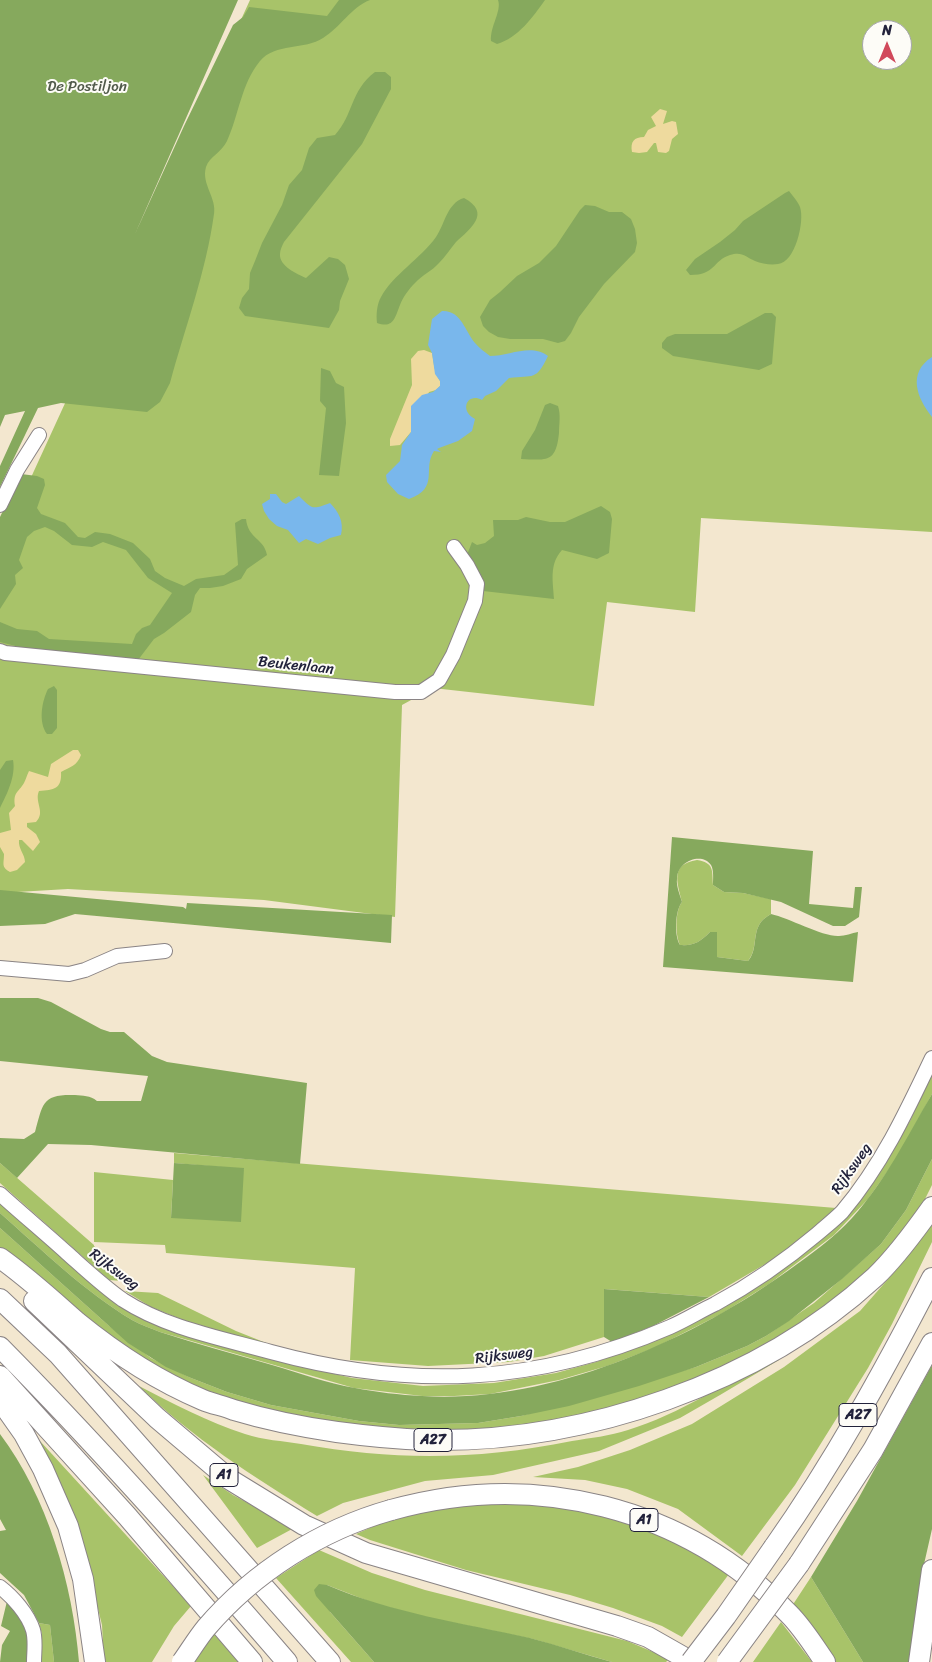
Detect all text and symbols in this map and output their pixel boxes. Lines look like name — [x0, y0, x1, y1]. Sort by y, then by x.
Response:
text: N — [882, 18, 892, 43]
north arrow — [862, 20, 912, 70]
park label: De Postiljon — [47, 78, 127, 96]
street label: Beukenlaan — [257, 653, 335, 679]
street label: Rijksweg — [828, 1140, 876, 1198]
street label: Rijksweg — [85, 1245, 143, 1295]
street label: Rijksweg — [474, 1344, 534, 1368]
road number: A27 — [839, 1404, 877, 1426]
road number: A27 — [414, 1428, 452, 1452]
road number: A1 — [210, 1464, 238, 1486]
road number: A1 — [630, 1508, 658, 1532]

